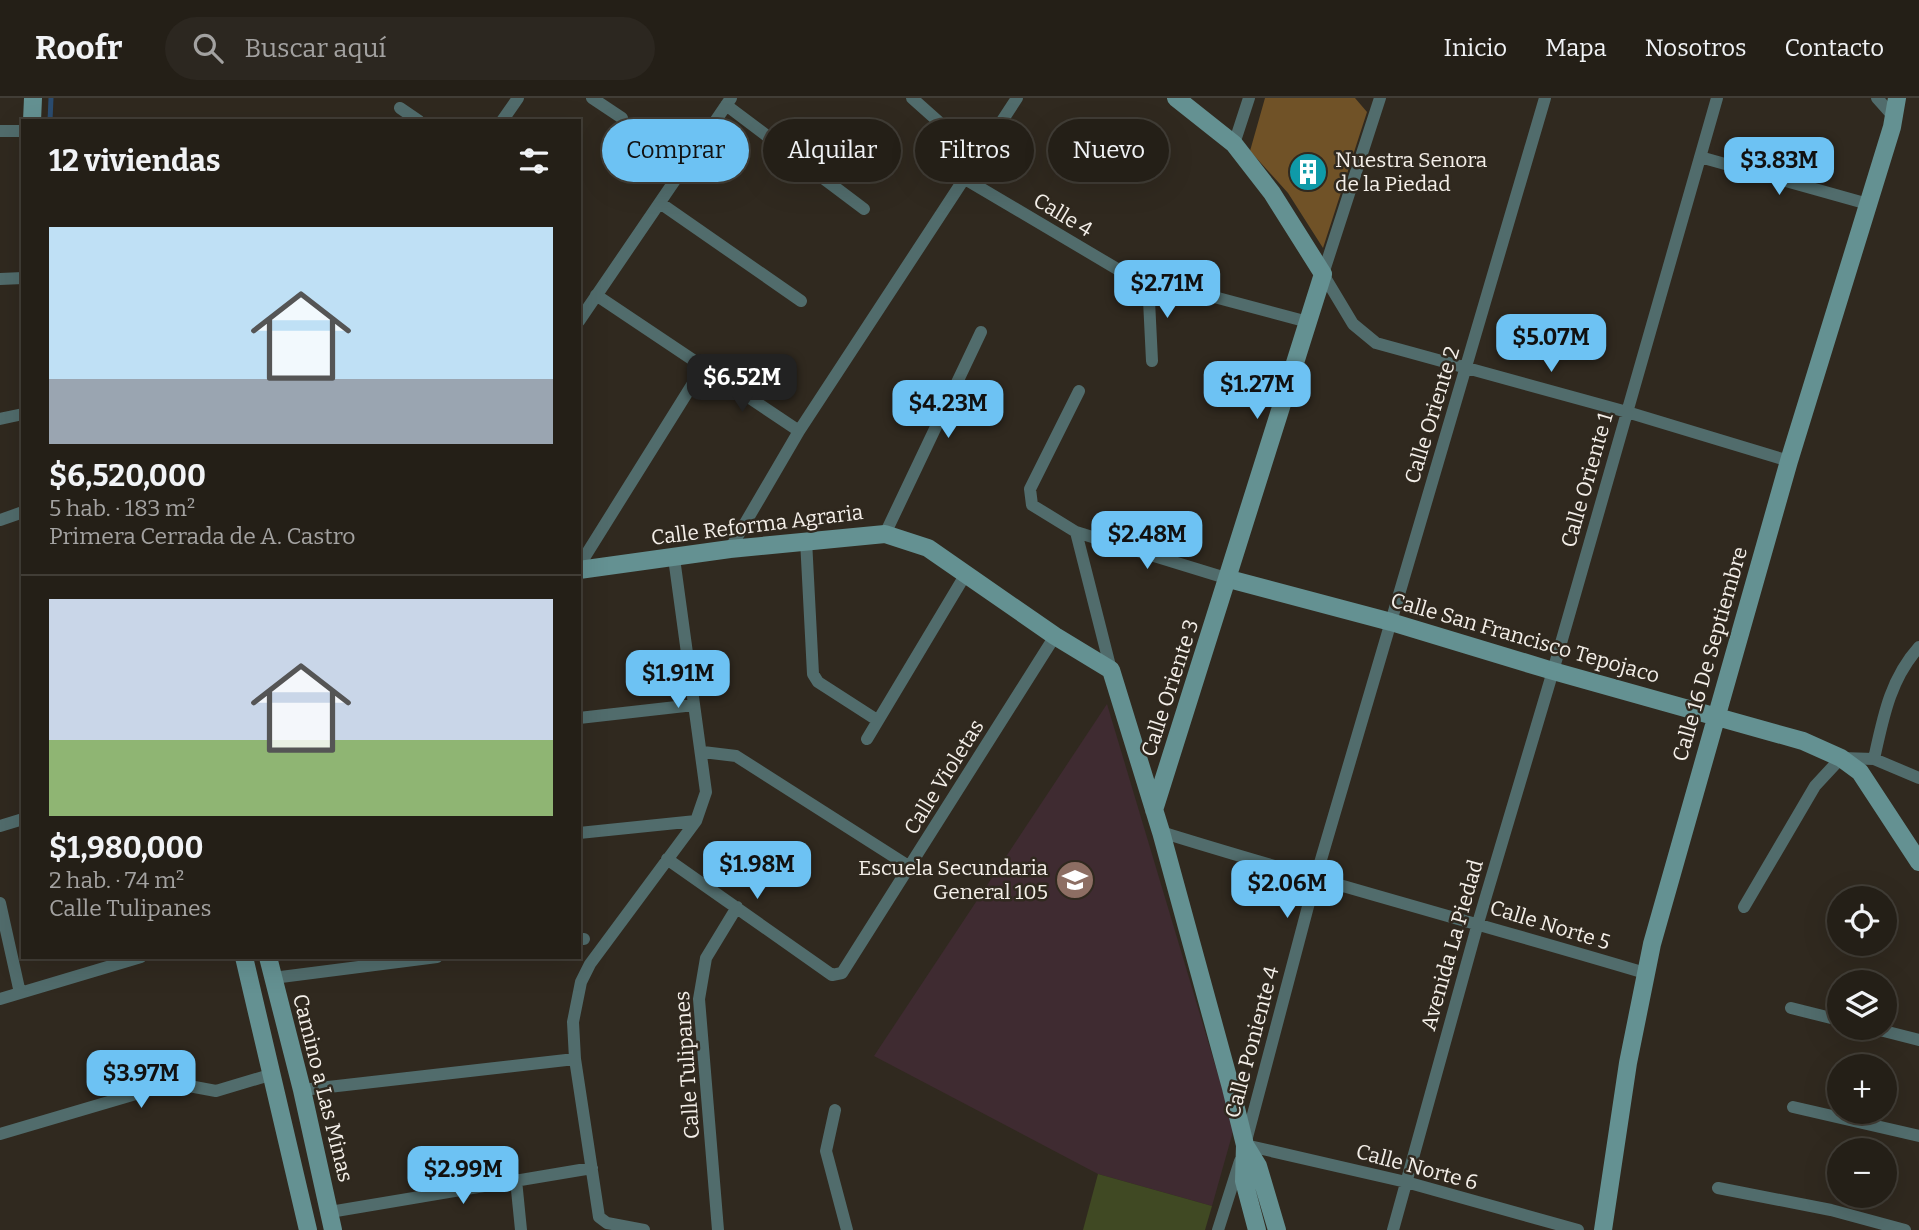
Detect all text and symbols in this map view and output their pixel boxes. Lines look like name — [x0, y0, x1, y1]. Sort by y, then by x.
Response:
search box — [165, 17, 655, 80]
text: Roofr — [35, 28, 123, 68]
icon: search — [189, 29, 227, 67]
text: Buscar aquí — [245, 33, 386, 64]
text: Inicio — [1443, 34, 1507, 62]
text: Mapa — [1545, 34, 1607, 62]
text: Nosotros — [1645, 34, 1746, 62]
text: Contacto — [1784, 34, 1884, 62]
chip: Comprar — [602, 119, 749, 182]
chip: Alquilar — [763, 119, 901, 182]
chip: Filtros — [915, 119, 1034, 182]
chip: Nuevo — [1048, 119, 1169, 182]
pin: $3.83M — [1722, 138, 1836, 197]
icon: filters — [515, 142, 553, 180]
text: 12 viviendas — [49, 143, 221, 179]
text: $3.83M — [1740, 146, 1818, 174]
place label: Nuestra Senora de la Piedad — [1335, 147, 1488, 197]
building icon: Nuestra Senora de la Piedad — [1287, 151, 1329, 193]
street label: Calle 4 — [1029, 187, 1097, 243]
pin: $2.71M — [1110, 260, 1224, 320]
text: $2.71M — [1130, 269, 1204, 297]
icon: home — [238, 273, 364, 399]
pin: $5.07M — [1494, 314, 1608, 374]
text: $5.07M — [1512, 323, 1590, 351]
street label: Calle Oriente 2 — [1399, 343, 1465, 487]
pin: $6.52M — [685, 354, 799, 414]
pin: $1.27M — [1200, 362, 1314, 421]
text: $6.52M — [703, 363, 781, 391]
text: $1.27M — [1220, 370, 1294, 398]
pin: $4.23M — [891, 380, 1005, 440]
text: $4.23M — [908, 389, 988, 417]
street label: Calle Oriente 1 — [1555, 409, 1619, 551]
text: $6,520,000 — [49, 458, 206, 494]
text: 5 hab. · 183 m² — [49, 494, 195, 522]
street label: Calle Reforma Agraria — [649, 499, 865, 551]
pin: $2.48M — [1090, 512, 1204, 571]
text: $2.48M — [1107, 520, 1187, 548]
text: Primera Cerrada de A. Castro — [49, 522, 356, 550]
street label: Calle 16 De Septiembre — [1667, 544, 1753, 764]
street label: Calle San Francisco Tepojaco — [1387, 587, 1663, 689]
street label: Calle Oriente 3 — [1136, 616, 1204, 760]
icon: home — [238, 645, 364, 771]
pin: $1.91M — [621, 650, 735, 710]
text: $1.91M — [642, 659, 714, 687]
street label: Calle Violetas — [898, 715, 990, 839]
text: $1,980,000 — [49, 830, 204, 866]
pin: $1.98M — [700, 842, 814, 901]
text: $1.98M — [719, 850, 795, 878]
place label: Escuela Secundaria General 105 — [858, 855, 1049, 905]
street label: Avenida La Piedad — [1415, 857, 1489, 1033]
school or university icon: Escuela Secundaria General 105 — [1054, 859, 1096, 901]
pin: $2.06M — [1230, 860, 1344, 920]
text: 2 hab. · 74 m² — [49, 866, 184, 894]
text: $2.06M — [1247, 869, 1327, 897]
map controls — [1827, 886, 1897, 1208]
button: locate — [1827, 886, 1897, 956]
text: Calle Tulipanes — [49, 894, 212, 922]
street label: Calle Norte 5 — [1487, 894, 1613, 956]
street label: Calle Poniente 4 — [1219, 963, 1285, 1121]
button: layers — [1827, 970, 1897, 1040]
street label: Calle Tulipanes — [669, 990, 705, 1140]
street label: Camino a Las Minas — [287, 991, 359, 1185]
pin: $3.97M — [84, 1051, 198, 1110]
button: + — [1827, 1054, 1897, 1124]
text: $3.97M — [103, 1059, 179, 1087]
street label: Calle Norte 6 — [1353, 1138, 1481, 1196]
button: − — [1827, 1138, 1897, 1208]
pin: $2.99M — [406, 1146, 520, 1206]
text: $2.99M — [423, 1155, 503, 1183]

